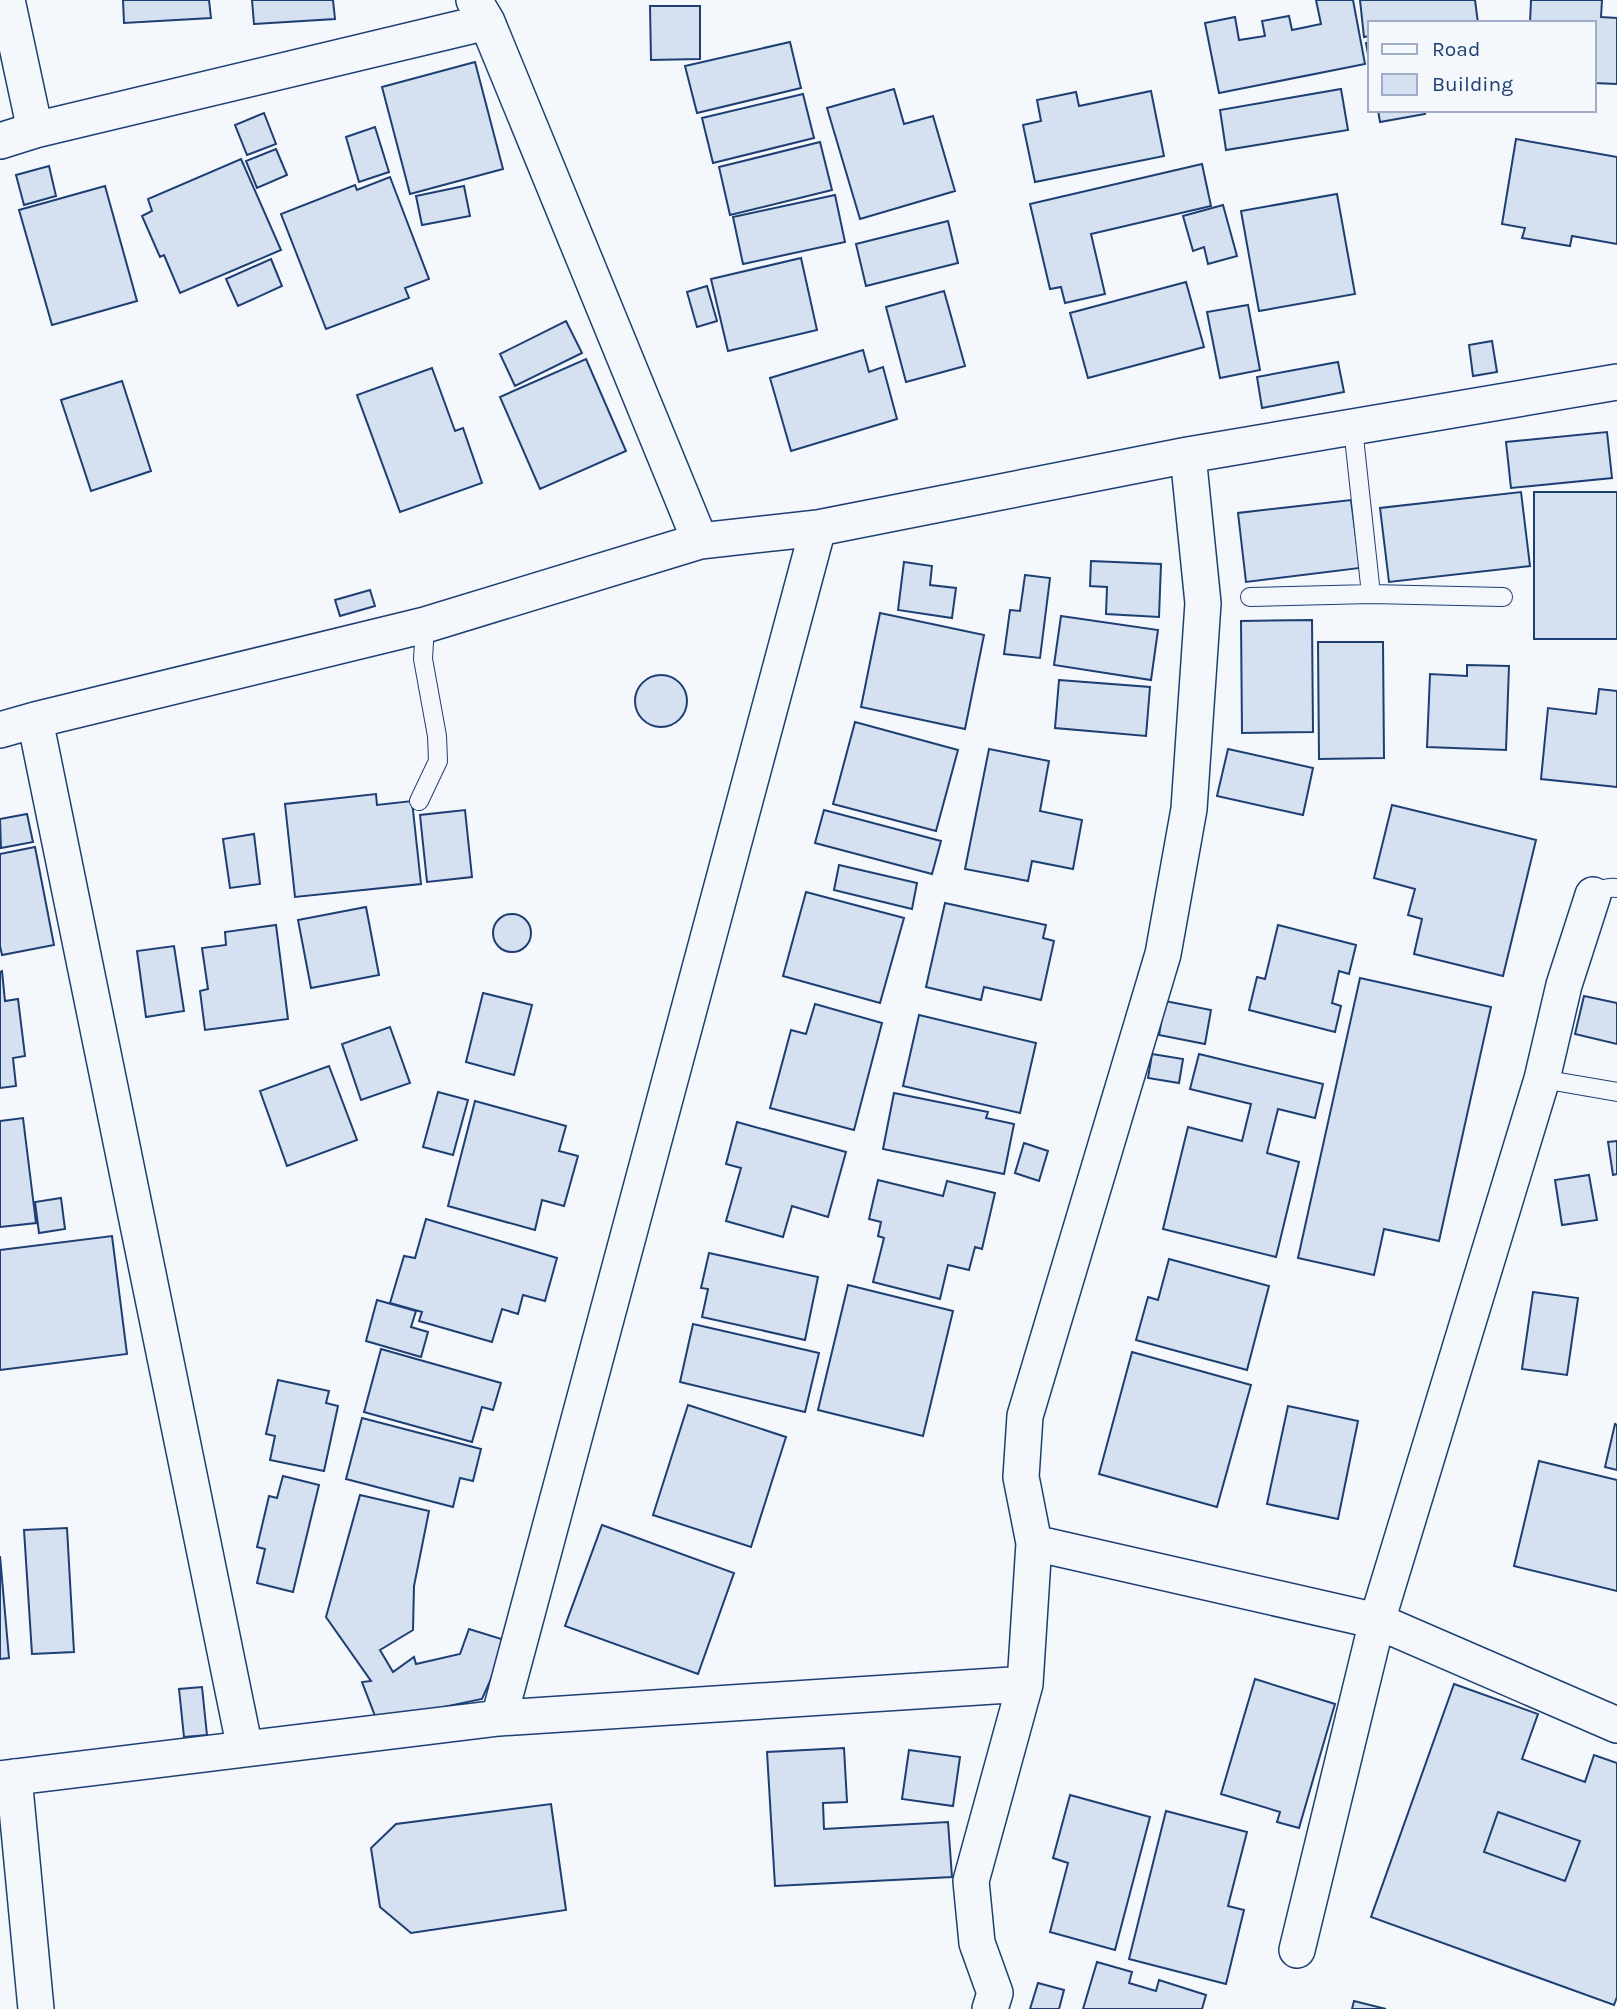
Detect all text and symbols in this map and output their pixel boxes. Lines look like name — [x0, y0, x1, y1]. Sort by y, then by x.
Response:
legend — [1368, 21, 1596, 112]
text: Road — [1432, 37, 1480, 61]
text: Building — [1432, 72, 1513, 96]

